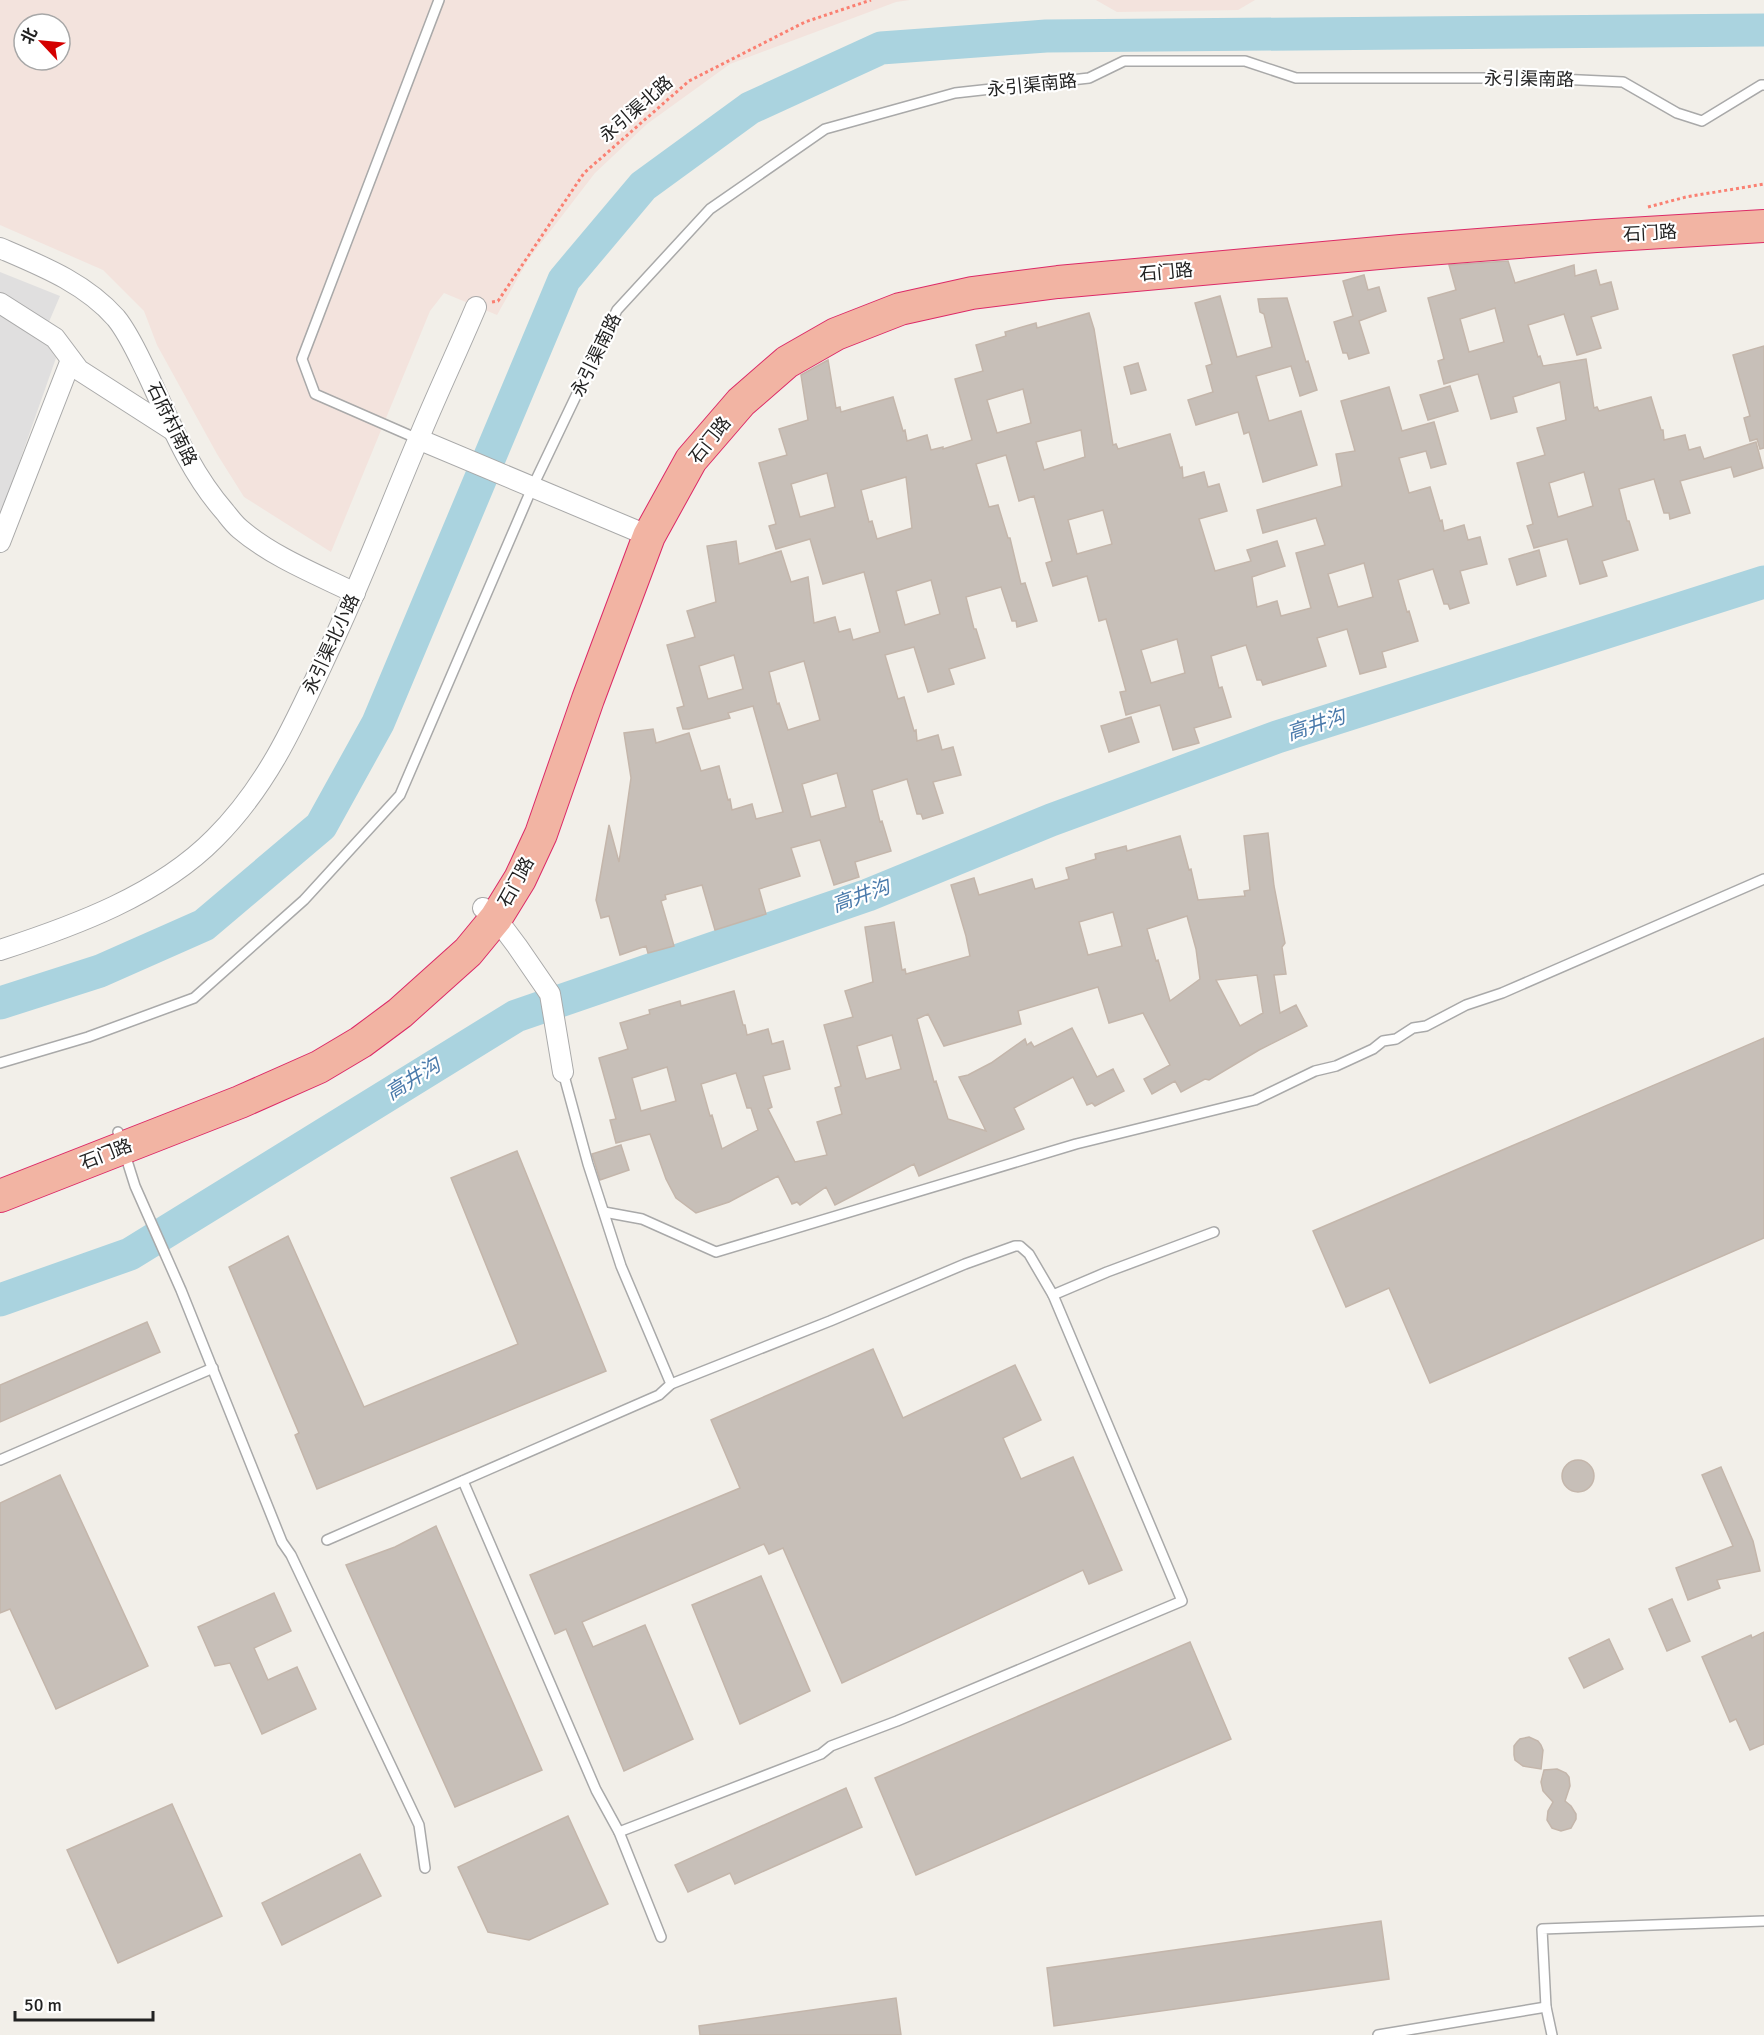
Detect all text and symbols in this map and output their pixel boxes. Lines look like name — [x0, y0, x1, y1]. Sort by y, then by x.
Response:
north arrow — [12, 12, 72, 72]
text: 北 — [17, 24, 42, 47]
street label: 永引渠南路 — [1484, 67, 1574, 91]
street label: 永引渠南路 — [986, 69, 1078, 101]
street label: 永引渠北路 — [595, 71, 677, 147]
street label: 石门路 — [1622, 221, 1678, 245]
street label: 石门路 — [1138, 259, 1194, 285]
street label: 永引渠南路 — [566, 310, 626, 400]
street label: 石府村南路 — [142, 379, 202, 469]
street label: 石门路 — [684, 412, 736, 468]
street label: 永引渠北小路 — [298, 590, 364, 698]
water label: 高井沟 — [1284, 703, 1350, 746]
street label: 石门路 — [493, 853, 539, 911]
water label: 高井沟 — [829, 873, 895, 918]
water label: 高井沟 — [381, 1051, 447, 1105]
street label: 石门路 — [77, 1134, 135, 1174]
scale bar — [15, 1984, 153, 2022]
text: 50 m — [24, 1994, 62, 2016]

